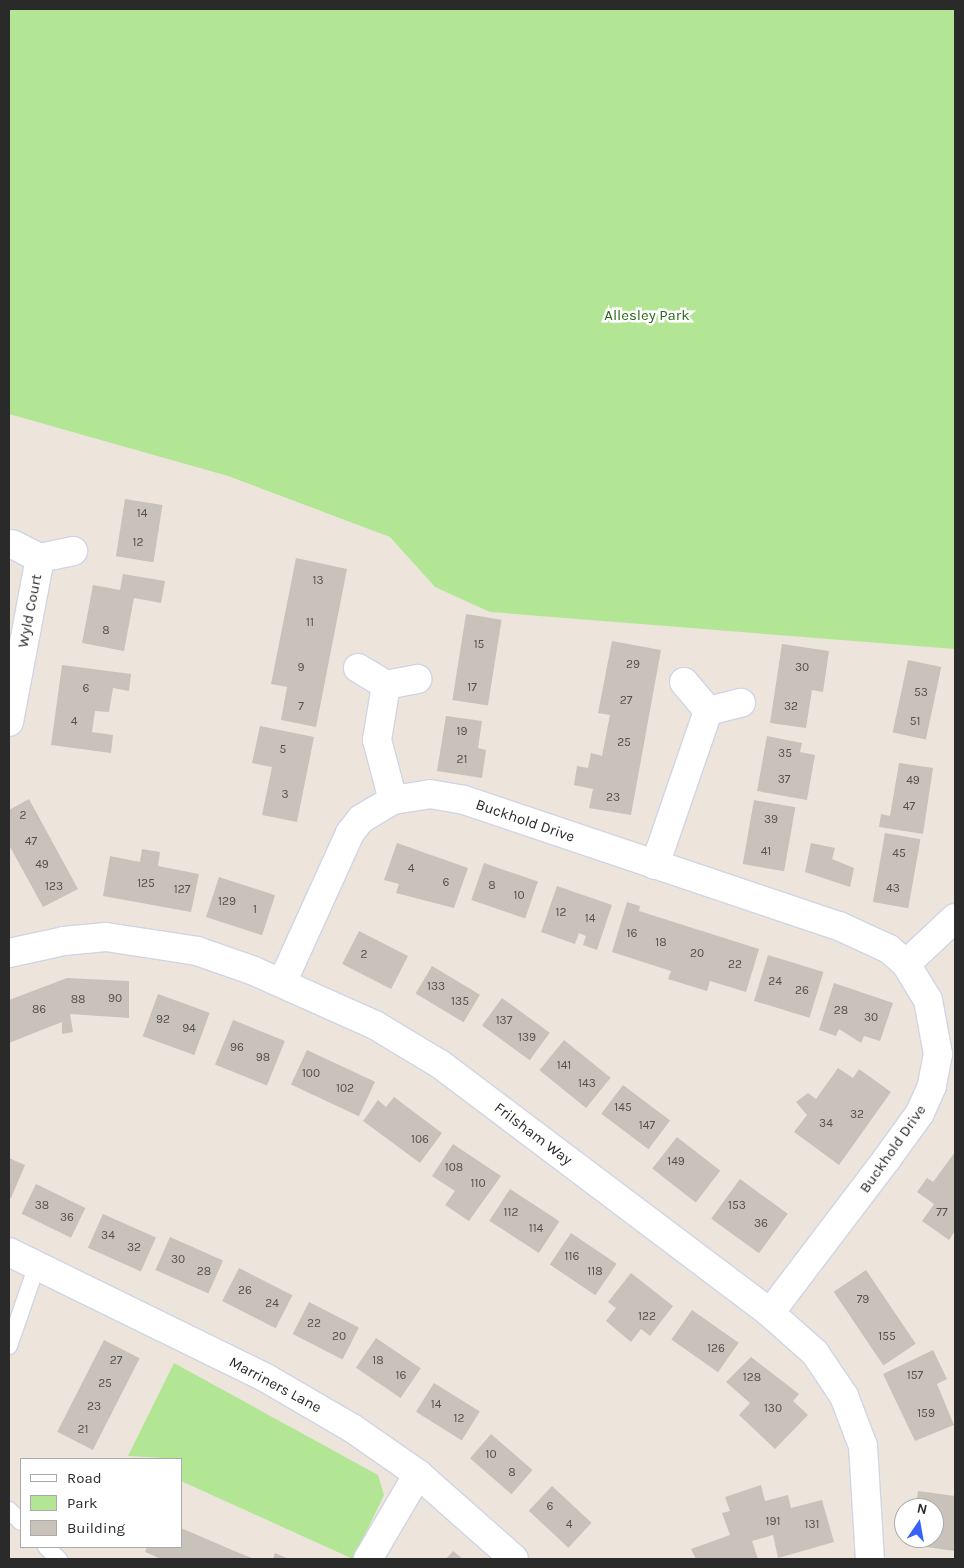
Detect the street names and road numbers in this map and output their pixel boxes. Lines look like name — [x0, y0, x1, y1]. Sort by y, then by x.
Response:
street label: Wyld Court — [14, 573, 46, 649]
street label: Buckhold Drive — [473, 796, 577, 846]
street label: Frilsham Way — [490, 1099, 576, 1169]
street label: Buckhold Drive — [856, 1101, 930, 1197]
street label: Marriners Lane — [226, 1353, 324, 1417]

